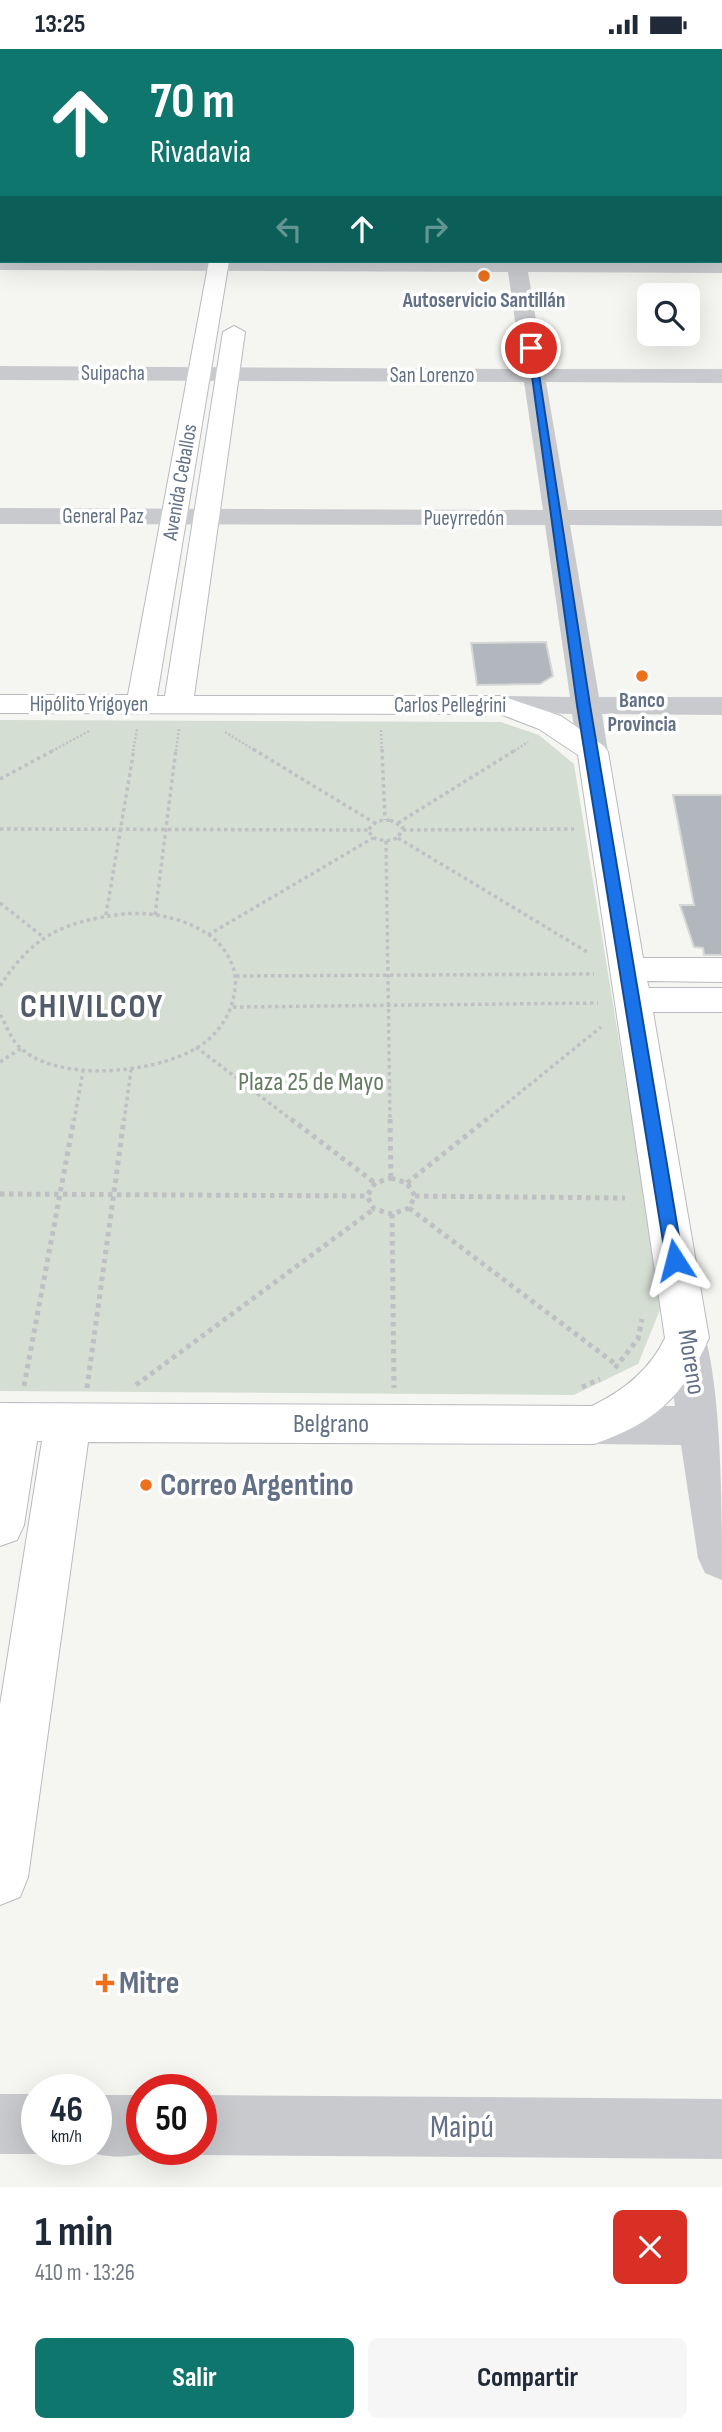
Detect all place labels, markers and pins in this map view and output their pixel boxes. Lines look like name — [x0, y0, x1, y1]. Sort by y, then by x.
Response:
marker: Autoservicio Santillán — [476, 268, 492, 284]
place label: Autoservicio Santillán — [402, 288, 565, 313]
pin — [501, 318, 561, 378]
marker: Banco Provincia — [634, 668, 650, 684]
place label: Banco Provincia — [608, 688, 676, 737]
place label: Correo Argentino — [160, 1466, 354, 1505]
marker: Correo Argentino — [138, 1477, 154, 1493]
place label: Mitre — [119, 1964, 180, 2003]
marker: Mitre — [97, 1975, 113, 1991]

